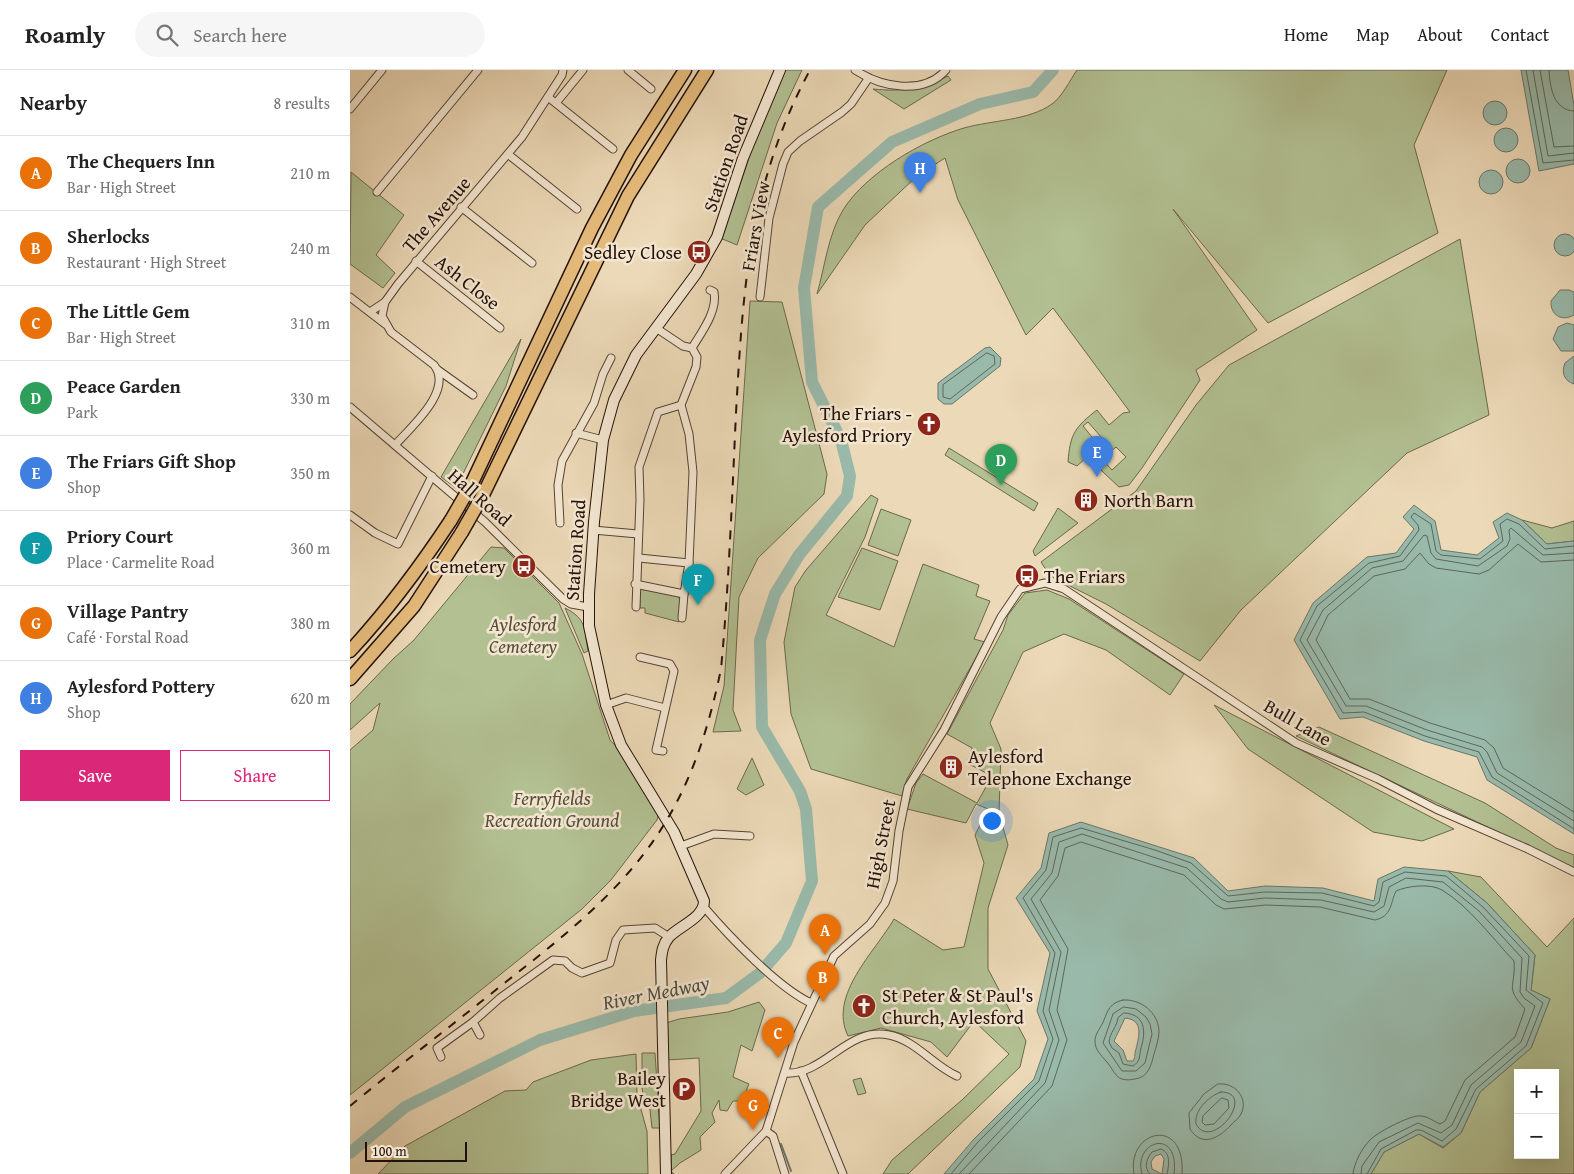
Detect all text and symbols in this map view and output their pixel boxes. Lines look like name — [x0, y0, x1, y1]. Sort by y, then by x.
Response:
search box — [135, 12, 485, 57]
text: Roamly — [25, 17, 105, 52]
icon: search — [153, 21, 181, 49]
text: Search here — [193, 21, 287, 49]
text: Home — [1284, 21, 1328, 48]
text: Map — [1356, 21, 1389, 48]
text: About — [1417, 21, 1463, 48]
text: Contact — [1491, 21, 1549, 48]
text: Nearby — [20, 87, 87, 118]
text: 8 results — [273, 91, 330, 115]
street label: Station Road — [695, 110, 755, 215]
text: The Chequers Inn — [67, 147, 215, 175]
pin: H — [904, 152, 936, 193]
text: A — [31, 161, 41, 185]
text: 210 m — [290, 161, 330, 185]
street label: The Avenue — [395, 170, 477, 258]
text: Bar · High Street — [67, 175, 176, 199]
street label: Friars View — [733, 178, 777, 273]
text: Sherlocks — [67, 222, 150, 250]
text: B — [31, 236, 41, 260]
text: 240 m — [290, 236, 330, 260]
place label: Sedley Close — [584, 238, 682, 266]
bus stop icon: Sedley Close — [686, 239, 712, 265]
street label: Ash Close — [430, 248, 507, 316]
text: Restaurant · High Street — [67, 250, 226, 274]
text: The Little Gem — [67, 297, 190, 325]
text: C — [31, 311, 41, 335]
text: 310 m — [290, 311, 330, 335]
text: Bar · High Street — [67, 325, 176, 349]
text: Peace Garden — [67, 372, 181, 400]
text: D — [31, 386, 41, 410]
text: 330 m — [290, 386, 330, 410]
place label: The Friars - Aylesford Priory — [782, 399, 913, 449]
text: Park — [67, 400, 98, 424]
church icon: The Friars - Aylesford Priory — [916, 411, 942, 437]
pin: E — [1081, 436, 1113, 477]
pin: D — [985, 444, 1017, 485]
text: The Friars Gift Shop — [67, 447, 236, 475]
text: E — [32, 461, 40, 485]
text: 350 m — [290, 461, 330, 485]
street label: Hall Road — [442, 461, 519, 533]
text: Shop — [67, 475, 101, 499]
place label: North Barn — [1104, 486, 1194, 514]
building icon: North Barn — [1073, 487, 1099, 513]
street label: Station Road — [558, 498, 593, 602]
text: Priory Court — [67, 522, 173, 550]
text: F — [32, 536, 40, 560]
text: 360 m — [290, 536, 330, 560]
text: Place · Carmelite Road — [67, 550, 215, 574]
place label: Cemetery — [429, 552, 507, 580]
bus stop icon: Cemetery — [511, 553, 537, 579]
place label: The Friars — [1044, 562, 1125, 590]
bus stop icon: The Friars — [1014, 563, 1040, 589]
pin: F — [682, 564, 714, 605]
text: Village Pantry — [67, 597, 188, 625]
park label: Aylesford Cemetery — [488, 610, 557, 660]
text: G — [31, 611, 41, 635]
text: 380 m — [290, 611, 330, 635]
text: Café · Forstal Road — [67, 625, 189, 649]
text: Aylesford Pottery — [67, 672, 215, 700]
text: H — [30, 686, 42, 710]
text: 620 m — [290, 686, 330, 710]
street label: Bull Lane — [1259, 691, 1337, 753]
text: Shop — [67, 700, 101, 724]
place label: Aylesford Telephone Exchange — [968, 742, 1132, 792]
button: Save — [20, 750, 170, 801]
button: Share — [180, 750, 330, 801]
building icon: Aylesford Telephone Exchange — [938, 754, 964, 780]
park label: Ferryfields Recreation Ground — [484, 784, 619, 834]
street label: High Street — [858, 797, 902, 891]
your location — [979, 808, 1005, 834]
pin: A — [809, 914, 841, 955]
pin: B — [807, 961, 839, 1002]
water label: River Medway — [599, 967, 712, 1017]
place label: St Peter & St Paul's Church, Aylesford — [882, 981, 1033, 1031]
church icon: St Peter & St Paul's Church, Aylesford — [851, 993, 877, 1019]
pin: C — [762, 1017, 794, 1058]
place label: Bailey Bridge West — [571, 1064, 667, 1114]
map controls — [1514, 1069, 1559, 1159]
button: + — [1514, 1069, 1559, 1114]
parking icon: Bailey Bridge West — [671, 1076, 697, 1102]
pin: G — [737, 1089, 769, 1130]
button: − — [1514, 1114, 1559, 1159]
scale bar — [365, 1139, 468, 1162]
text: 100 m — [372, 1141, 407, 1161]

